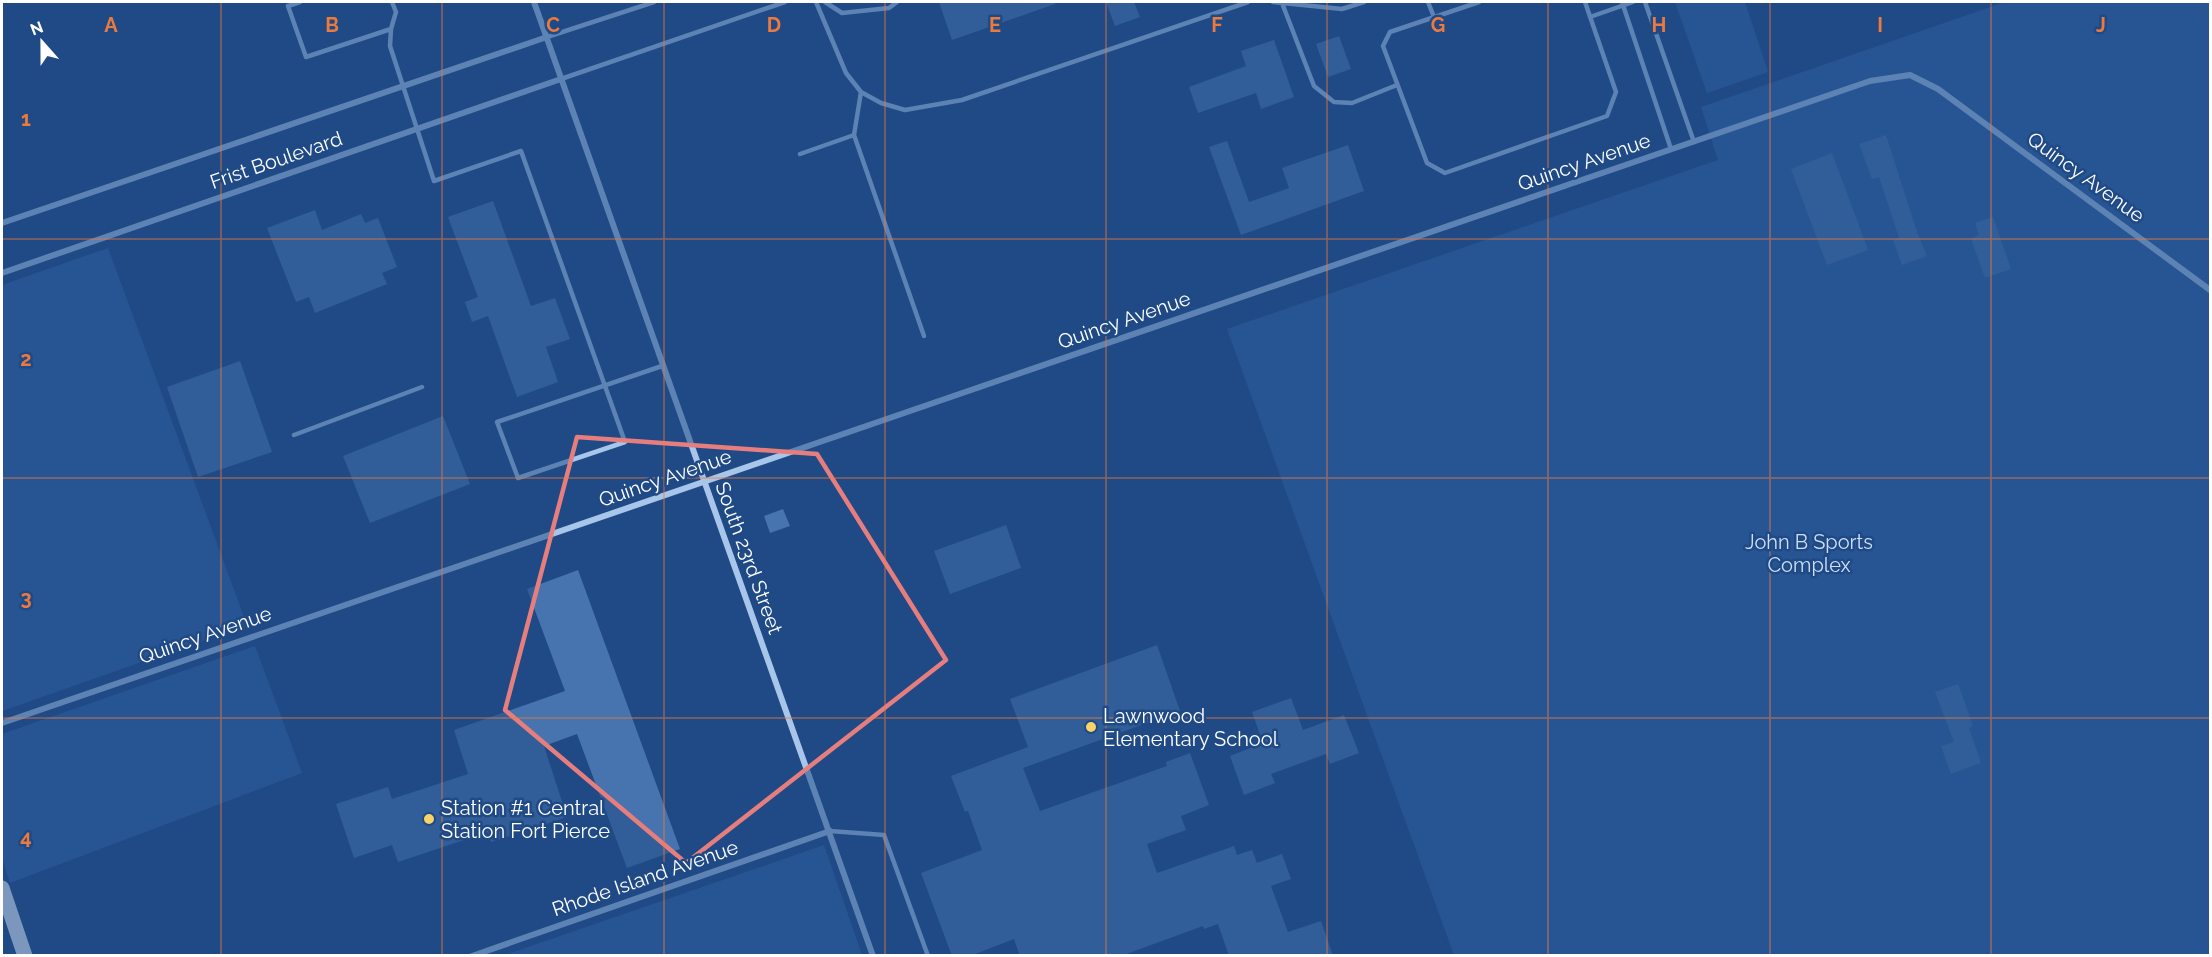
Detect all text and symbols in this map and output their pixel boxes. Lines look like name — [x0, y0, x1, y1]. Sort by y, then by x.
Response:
north arrow — [12, 12, 72, 72]
text: A — [104, 13, 118, 37]
text: B — [325, 13, 339, 37]
text: C — [546, 13, 560, 37]
text: D — [767, 13, 781, 37]
text: E — [989, 13, 1001, 37]
text: F — [1211, 13, 1223, 37]
text: G — [1431, 13, 1445, 37]
text: H — [1652, 13, 1666, 37]
text: I — [1877, 13, 1883, 37]
text: J — [2096, 13, 2106, 37]
text: N — [28, 17, 46, 40]
text: 1 — [21, 107, 31, 131]
street label: Frist Boulevard — [207, 126, 345, 194]
street label: Quincy Avenue — [2023, 127, 2149, 228]
street label: Quincy Avenue — [1515, 128, 1654, 196]
street label: Quincy Avenue — [1055, 286, 1194, 354]
text: 2 — [20, 347, 32, 371]
street label: Quincy Avenue — [596, 444, 735, 512]
street label: South 23rd Street — [710, 479, 788, 638]
park label: John B Sports Complex — [1745, 530, 1873, 577]
text: 3 — [20, 586, 32, 610]
street label: Quincy Avenue — [136, 601, 275, 669]
place label: Lawnwood Elementary School — [1103, 704, 1279, 751]
marker: Lawnwood Elementary School — [1084, 720, 1098, 734]
place label: Station #1 Central Station Fort Pierce — [441, 796, 610, 843]
marker: Station #1 Central Station Fort Pierce — [422, 812, 436, 826]
text: 4 — [20, 825, 32, 849]
street label: Rhode Island Avenue — [549, 835, 742, 921]

